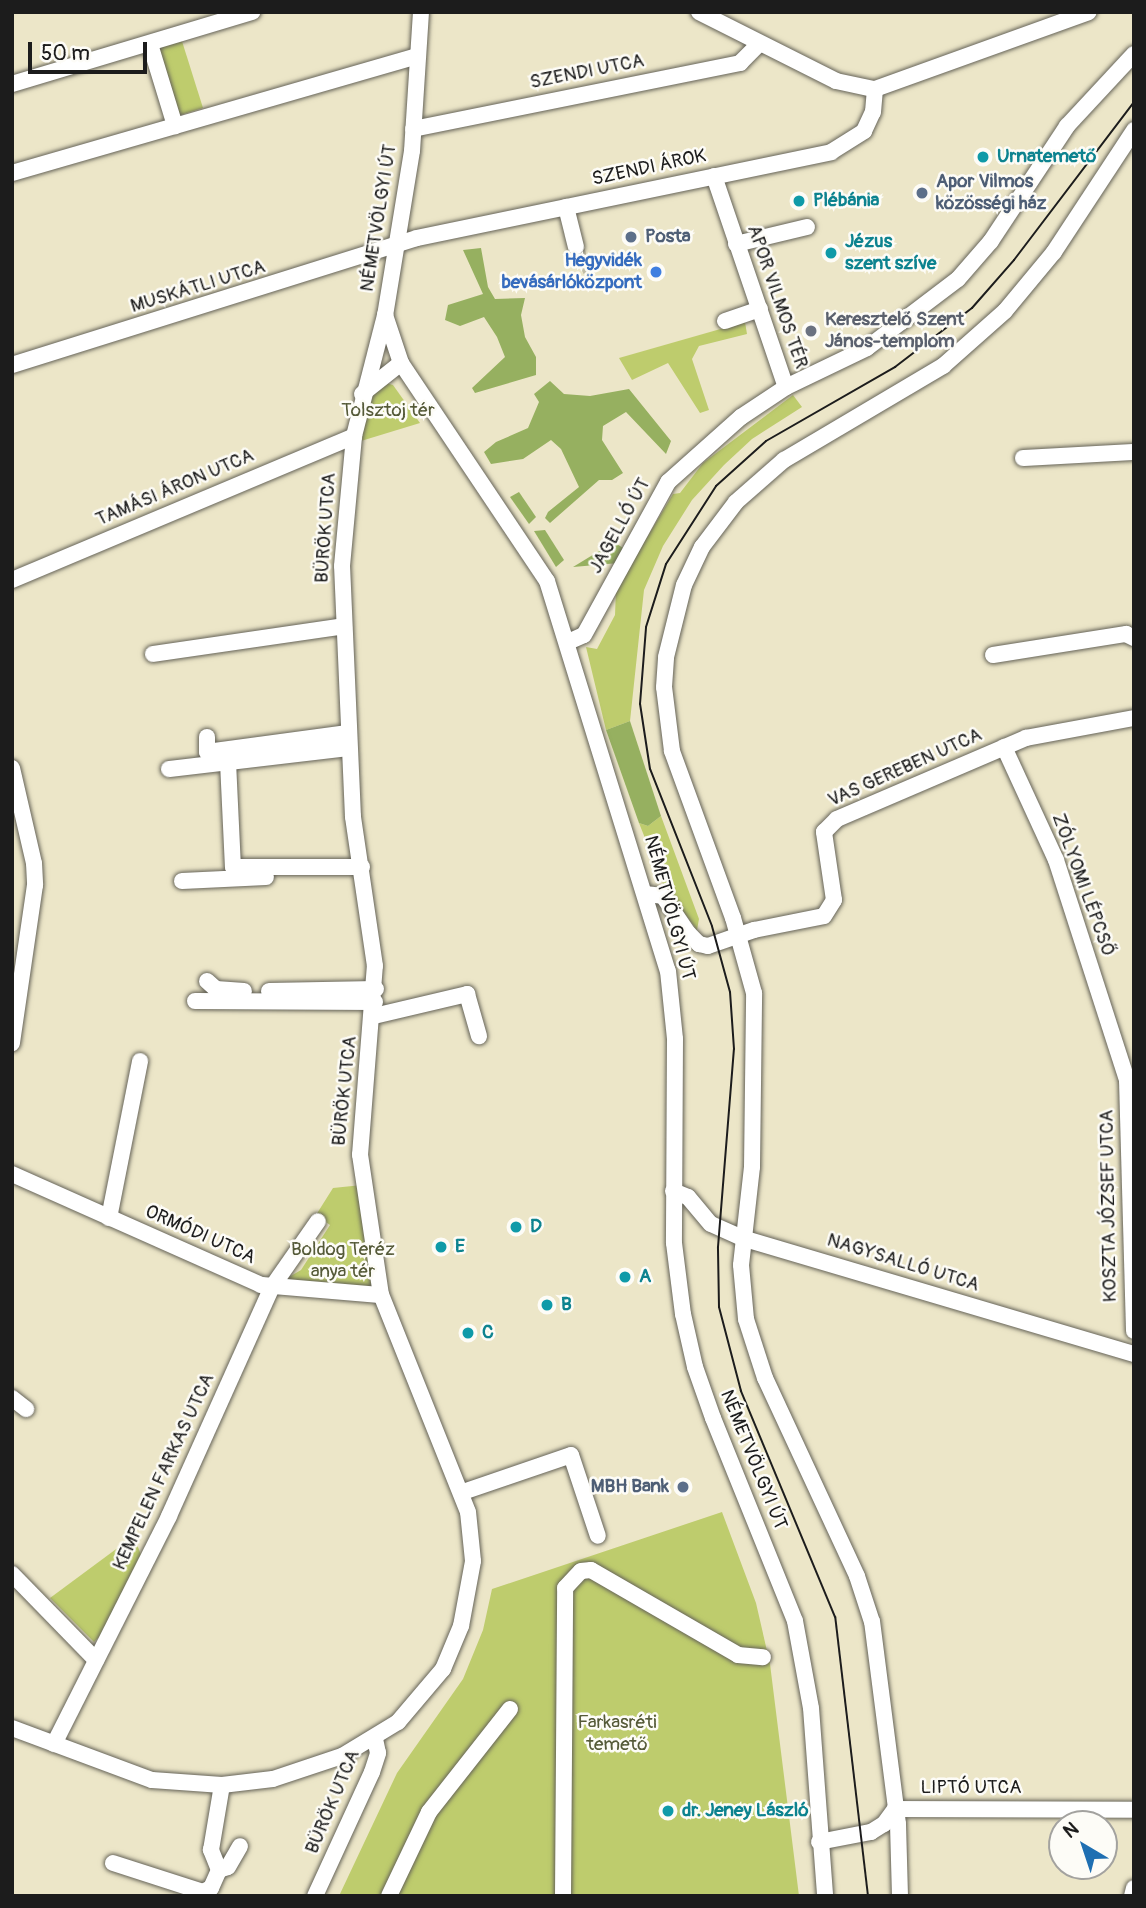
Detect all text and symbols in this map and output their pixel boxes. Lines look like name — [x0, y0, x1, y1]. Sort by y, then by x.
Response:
scale bar — [32, 28, 150, 72]
text: 50 m — [41, 40, 90, 67]
street label: SZENDI UTCA — [528, 50, 646, 94]
street label: NÉMETVÖLGYI ÚT — [356, 143, 402, 293]
street label: SZENDI ÁROK — [590, 145, 708, 191]
place label: Urnatemető — [997, 146, 1097, 168]
marker: Urnatemető — [975, 149, 991, 165]
place label: Apor Vilmos közösségi ház — [936, 171, 1046, 215]
marker: Apor Vilmos közösségi ház — [914, 185, 930, 201]
place label: Plébánia — [813, 190, 879, 212]
marker: Plébánia — [791, 193, 807, 209]
street label: APOR VILMOS TÉR — [742, 222, 812, 372]
place label: Posta — [645, 226, 691, 248]
marker: Posta — [623, 229, 639, 245]
place label: Jézus szent szíve — [845, 231, 936, 275]
marker: Jézus szent szíve — [823, 245, 839, 261]
place label: Hegyvidék bevásárlóközpont — [501, 250, 642, 294]
street label: MUSKÁTLI UTCA — [128, 256, 268, 318]
marker: Hegyvidék bevásárlóközpont — [648, 264, 664, 280]
place label: Keresztelő Szent János-templom — [825, 309, 964, 353]
marker: Keresztelő Szent János-templom — [803, 323, 819, 339]
park label: Tolsztoj tér — [341, 400, 435, 422]
street label: TAMÁSI ÁRON UTCA — [93, 444, 257, 532]
street label: BÜRÖK UTCA — [311, 472, 341, 584]
street label: JAGELLÓ ÚT — [584, 474, 656, 578]
street label: VAS GEREBEN UTCA — [825, 724, 985, 812]
street label: ZÓLYOMI LÉPCSŐ — [1047, 811, 1119, 959]
street label: NÉMETVÖLGYI ÚT — [639, 833, 699, 983]
street label: BÜRÖK UTCA — [328, 1035, 362, 1147]
street label: KOSZTA JÓZSEF UTCA — [1096, 1110, 1122, 1302]
street label: ORMÓDI UTCA — [141, 1201, 259, 1269]
place label: D — [530, 1216, 542, 1238]
marker: D — [508, 1219, 524, 1235]
street label: NAGYSALLÓ UTCA — [824, 1229, 982, 1297]
place label: E — [455, 1236, 465, 1258]
park label: Boldog Teréz anya tér — [291, 1239, 395, 1283]
marker: E — [433, 1239, 449, 1255]
place label: A — [639, 1266, 651, 1288]
marker: A — [617, 1269, 633, 1285]
place label: B — [561, 1294, 572, 1316]
marker: B — [539, 1297, 555, 1313]
place label: C — [482, 1322, 494, 1344]
marker: C — [460, 1325, 476, 1341]
street label: KEMPELEN FARKAS UTCA — [108, 1370, 220, 1574]
street label: NÉMETVÖLGYI ÚT — [715, 1387, 791, 1533]
place label: MBH Bank — [591, 1476, 669, 1498]
marker: MBH Bank — [675, 1479, 691, 1495]
park label: Farkasréti temető — [577, 1712, 657, 1756]
street label: BÜRÖK UTCA — [301, 1747, 365, 1857]
street label: LIPTÓ UTCA — [920, 1777, 1022, 1799]
place label: dr. Jeney László — [682, 1800, 809, 1822]
marker: dr. Jeney László — [660, 1803, 676, 1819]
north arrow — [1048, 1810, 1118, 1880]
text: N — [1058, 1817, 1084, 1844]

